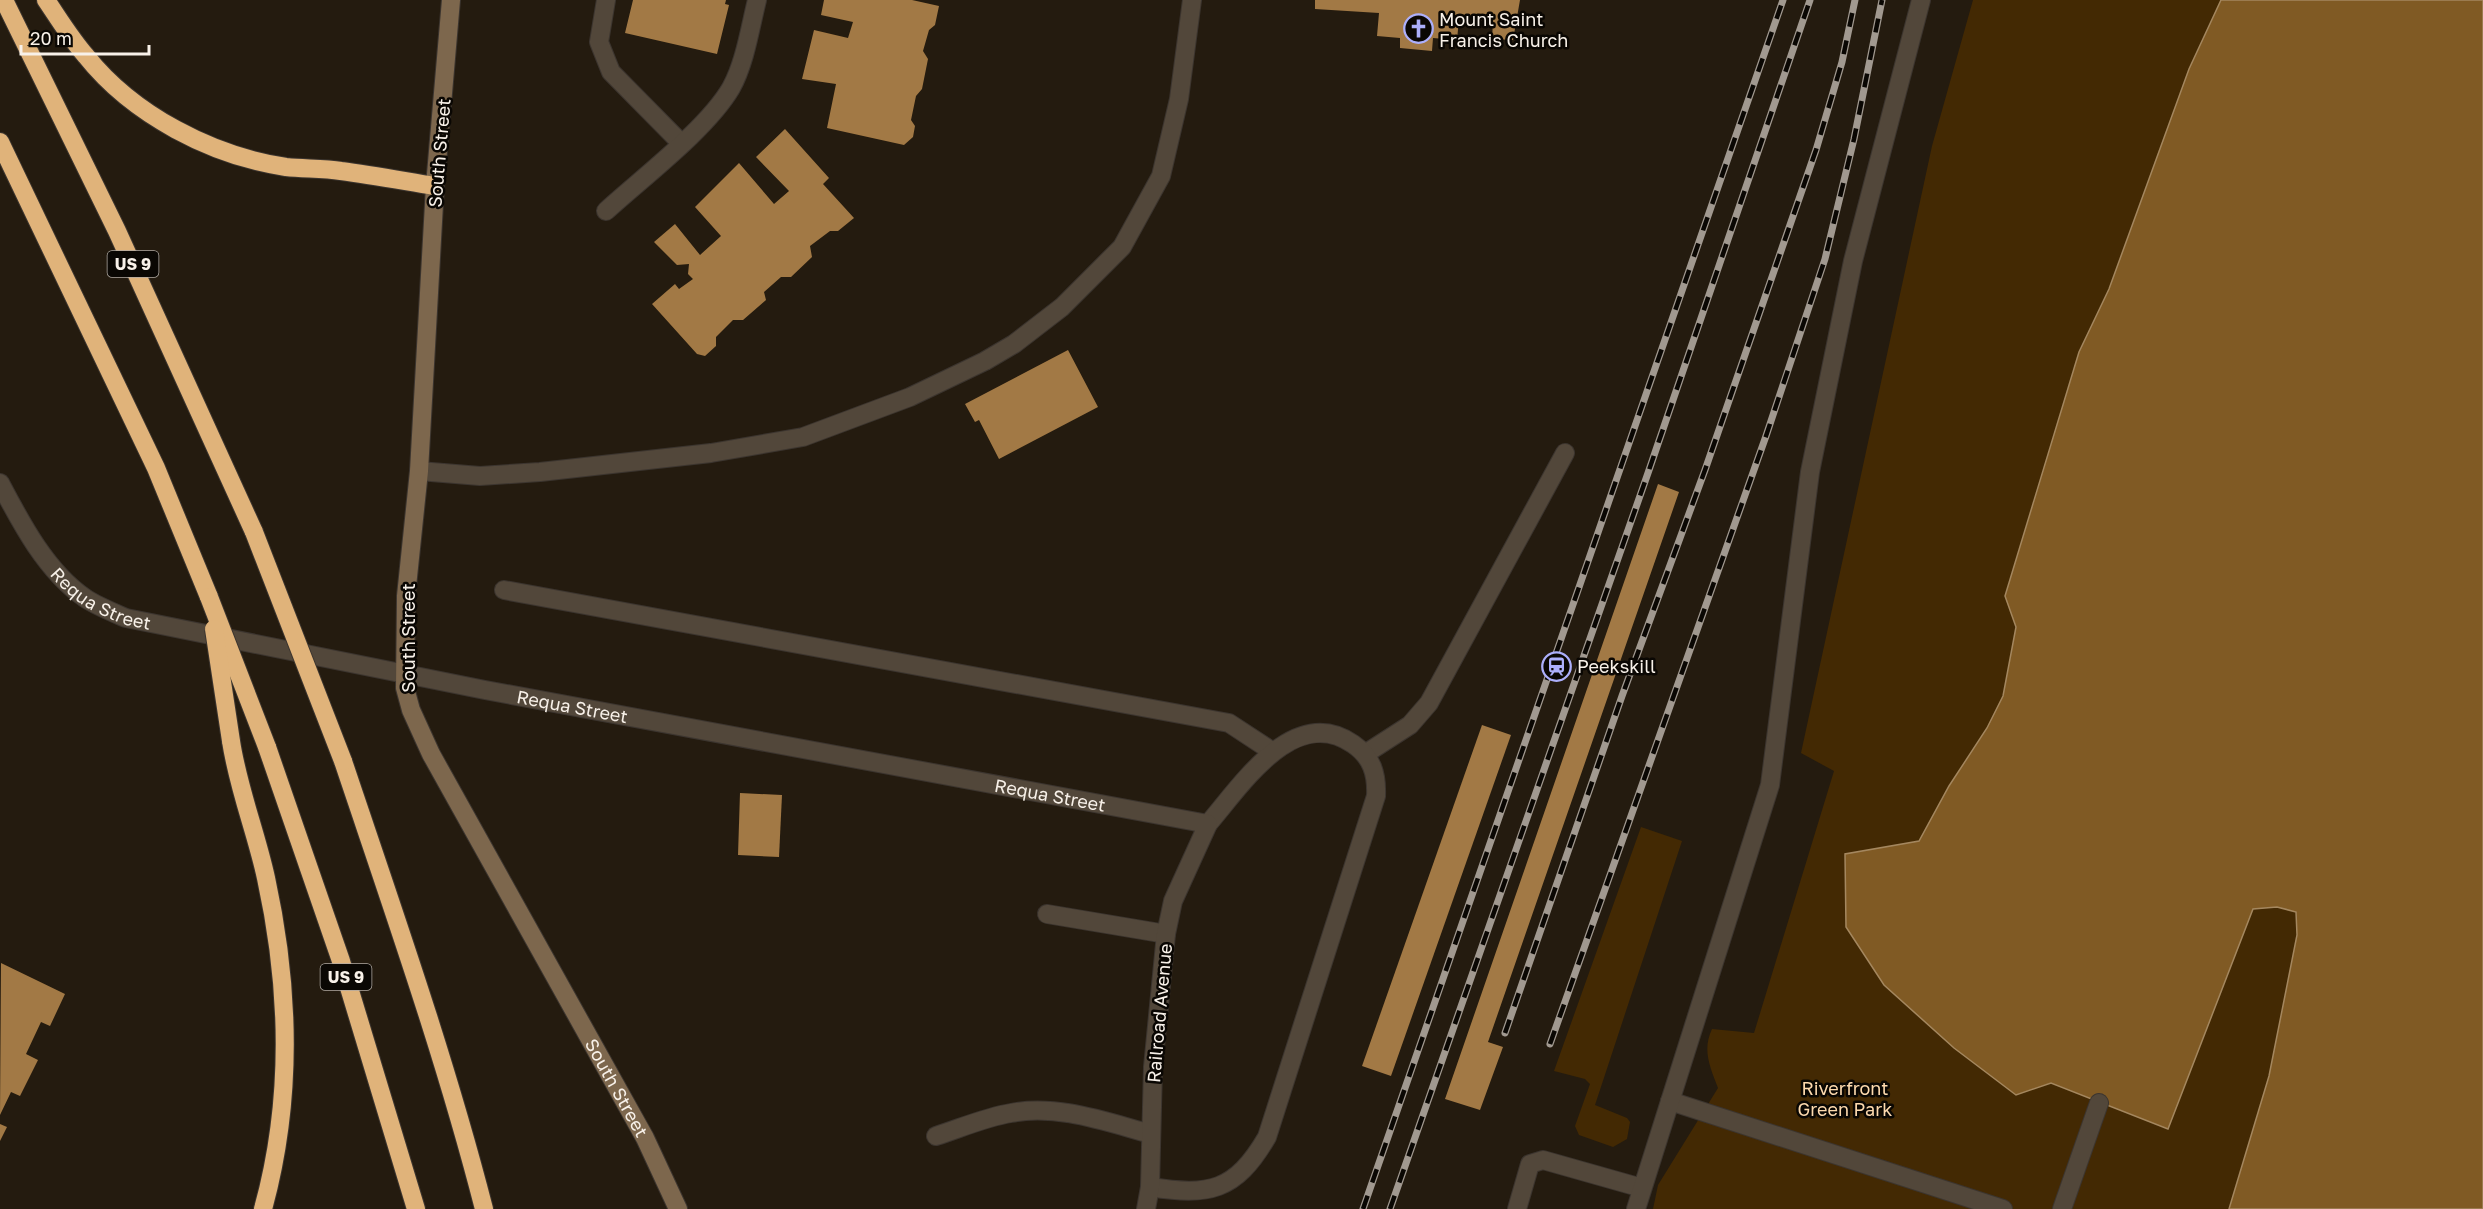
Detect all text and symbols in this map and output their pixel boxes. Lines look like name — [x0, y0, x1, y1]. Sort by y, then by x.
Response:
place label: Mount Saint Francis Church — [1439, 8, 1568, 51]
church icon: Mount Saint Francis Church — [1402, 13, 1434, 45]
scale bar — [21, 18, 148, 56]
text: 20 m — [30, 27, 72, 49]
street label: South Street — [423, 98, 455, 208]
road number: US 9 — [108, 251, 158, 277]
street label: Requa Street — [46, 563, 153, 634]
street label: South Street — [397, 583, 419, 693]
station icon: Peekskill — [1540, 650, 1572, 682]
place label: Peekskill — [1577, 655, 1656, 677]
street label: Requa Street — [515, 685, 630, 727]
street label: Requa Street — [993, 774, 1107, 816]
street label: Railroad Avenue — [1142, 942, 1176, 1084]
road number: US 9 — [320, 964, 372, 990]
street label: South Street — [581, 1035, 653, 1141]
park label: Riverfront Green Park — [1798, 1077, 1892, 1120]

